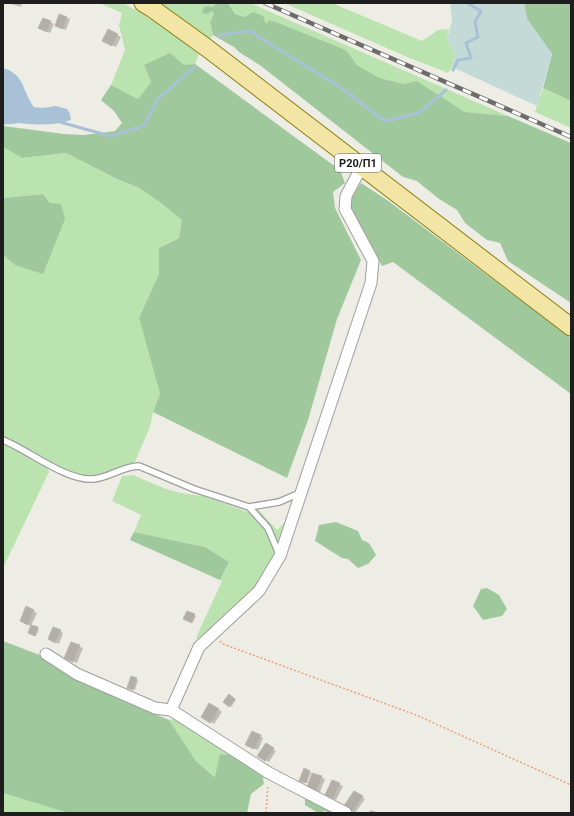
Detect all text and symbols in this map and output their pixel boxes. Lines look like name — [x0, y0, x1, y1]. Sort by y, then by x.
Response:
road number: Р20/П1 — [335, 154, 381, 172]

